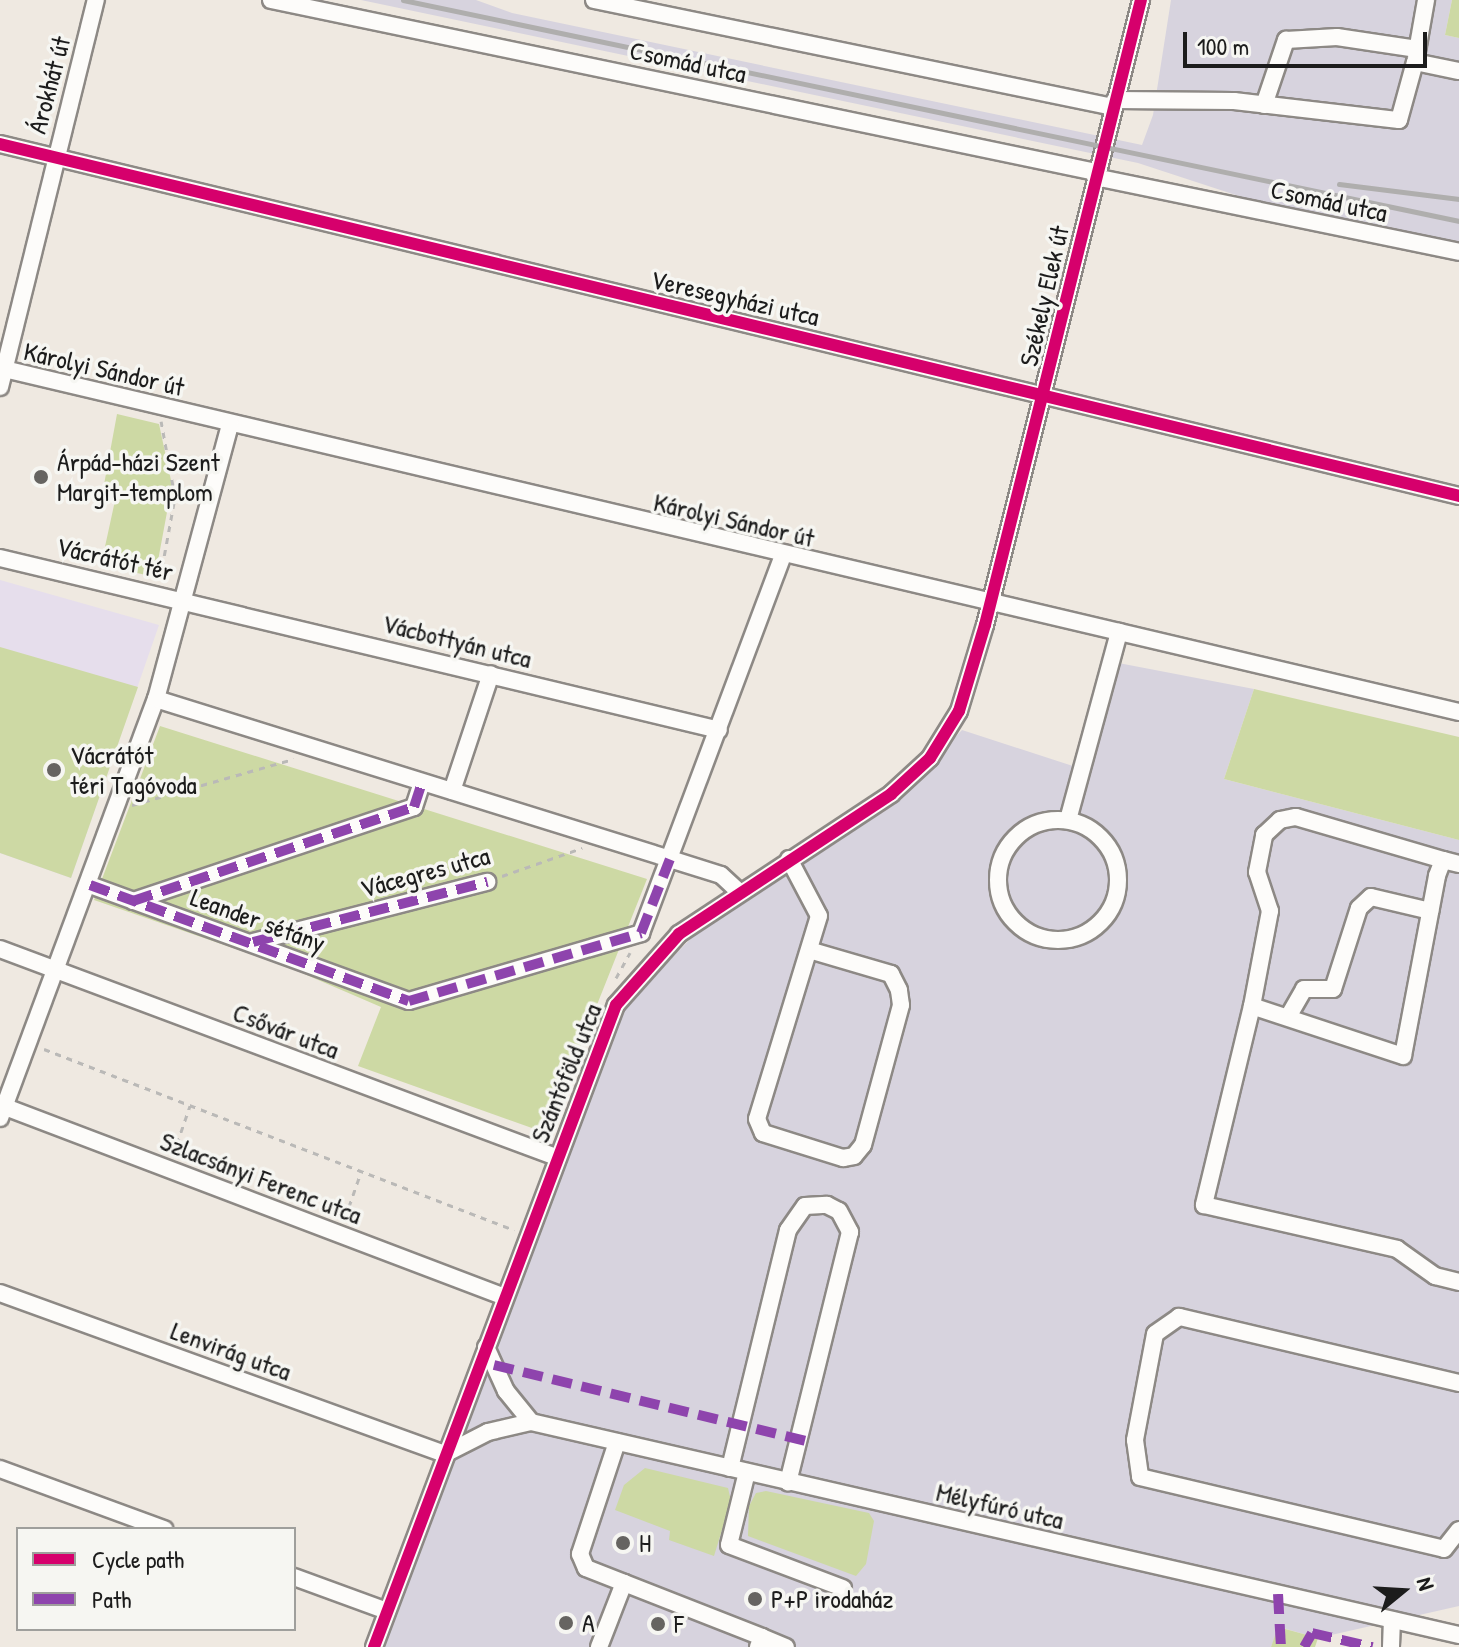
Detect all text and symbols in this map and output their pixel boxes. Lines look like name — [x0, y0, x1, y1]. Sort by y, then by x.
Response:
scale bar — [1187, 16, 1431, 66]
text: 100 m — [1197, 30, 1249, 62]
street label: Árokhát út — [21, 33, 77, 137]
street label: Csomád utca — [627, 34, 749, 90]
street label: Csomád utca — [1268, 173, 1390, 229]
street label: Székely Elek út — [1013, 223, 1075, 369]
street label: Veresegyházi utca — [648, 263, 822, 333]
street label: Károlyi Sándor út — [21, 335, 187, 403]
place label: Árpád-házi Szent Margit-templom — [57, 446, 220, 508]
marker: Árpád-házi Szent Margit-templom — [32, 468, 50, 486]
street label: Károlyi Sándor út — [651, 486, 817, 554]
street label: Vácrátót tér — [54, 530, 176, 588]
street label: Vácbottyán utca — [379, 607, 535, 675]
place label: Vácrátót téri Tagóvoda — [70, 739, 197, 800]
marker: Vácrátót téri Tagóvoda — [45, 761, 63, 779]
street label: Vácegres utca — [357, 840, 493, 904]
street label: Leander sétány — [187, 881, 329, 959]
street label: Csővár utca — [229, 997, 343, 1065]
street label: Szántóföld utca — [524, 999, 608, 1147]
street label: Szlacsányi Ferenc utca — [156, 1125, 366, 1231]
street label: Lenvirág utca — [167, 1315, 295, 1387]
street label: Mélyfúró utca — [933, 1476, 1067, 1536]
legend — [16, 1527, 296, 1631]
place label: H — [639, 1527, 651, 1559]
marker: H — [614, 1534, 632, 1552]
text: Cycle path — [92, 1543, 184, 1575]
north arrow — [1363, 1551, 1443, 1631]
text: N — [1410, 1573, 1442, 1594]
text: Path — [92, 1583, 131, 1615]
place label: P+P irodaház — [771, 1583, 893, 1615]
marker: P+P irodaház — [746, 1590, 764, 1608]
place label: A — [582, 1607, 595, 1639]
place label: F — [674, 1608, 684, 1640]
marker: A — [557, 1614, 575, 1632]
marker: F — [649, 1615, 667, 1633]

